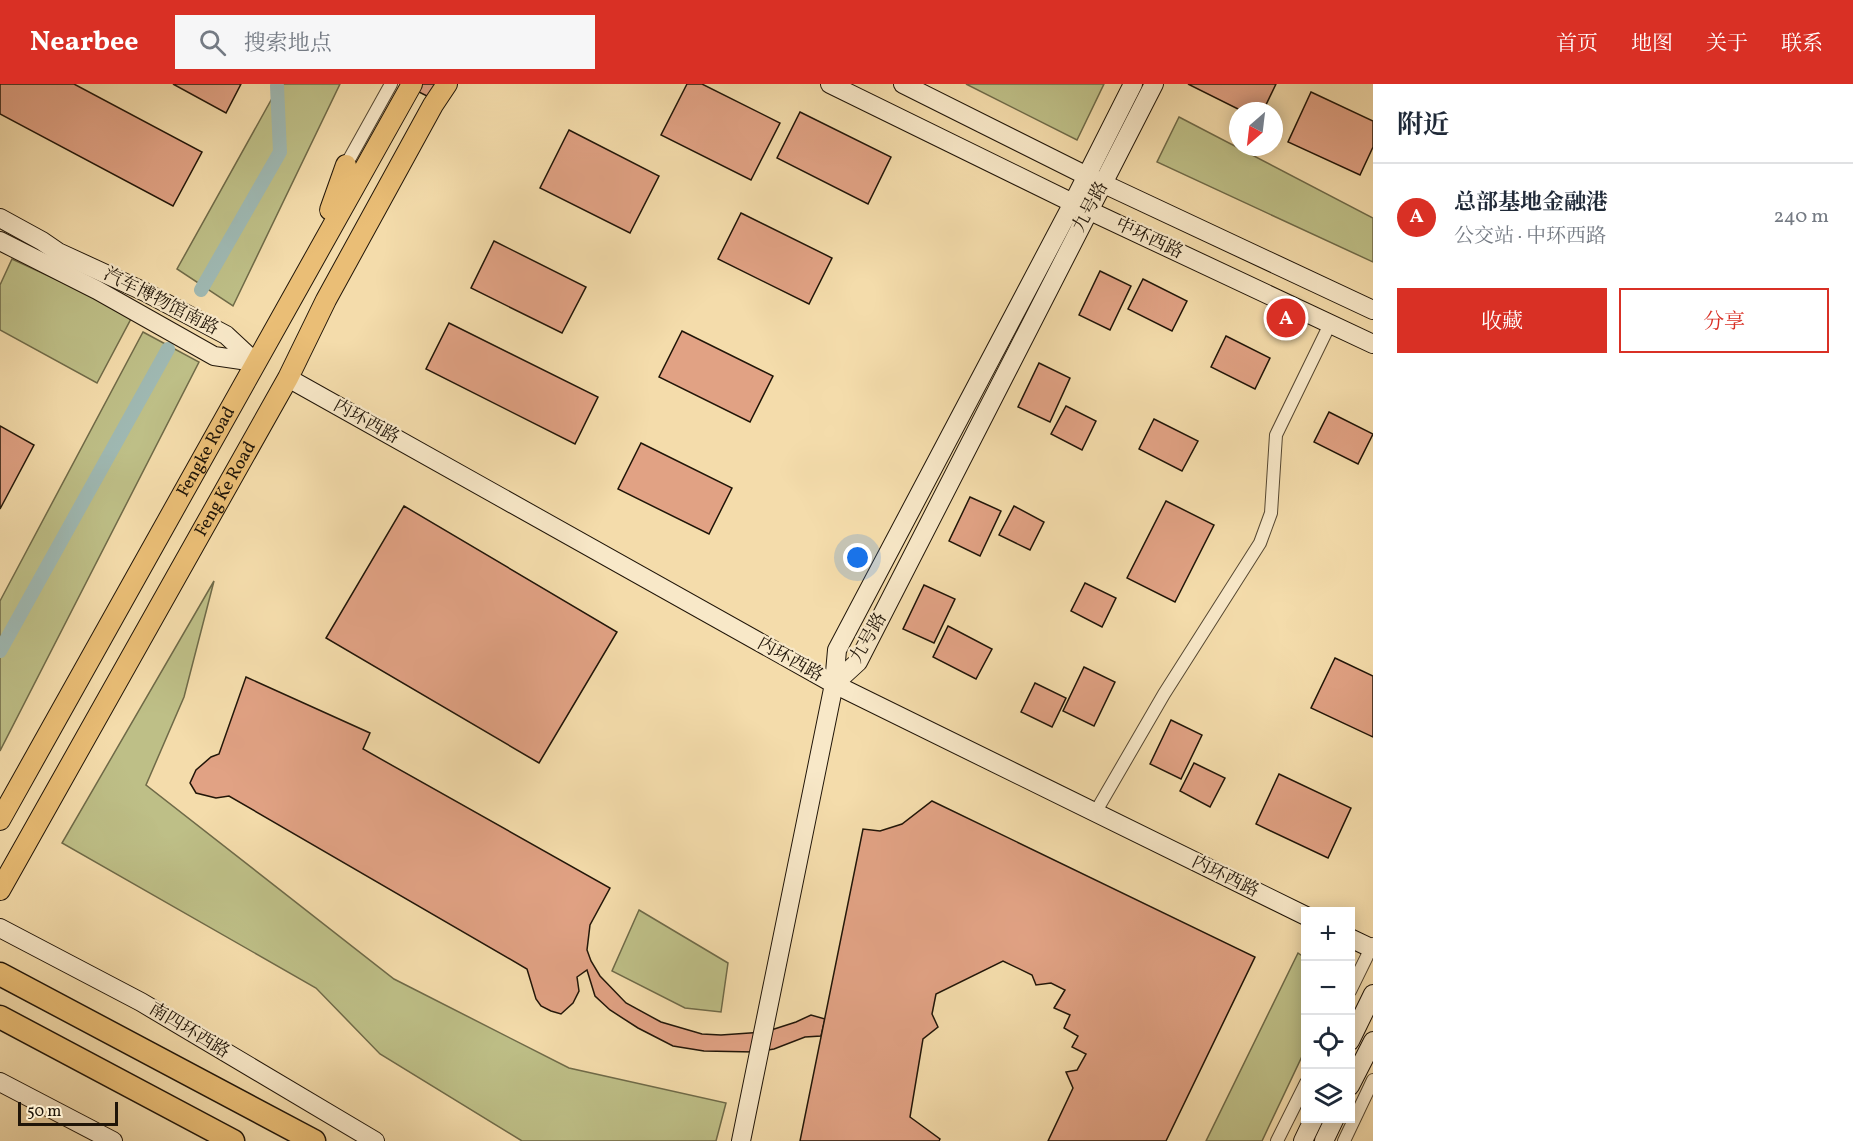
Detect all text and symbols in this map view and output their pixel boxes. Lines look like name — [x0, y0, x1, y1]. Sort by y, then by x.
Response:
search box — [175, 15, 595, 69]
text: Nearbee — [30, 23, 139, 62]
icon: search — [196, 26, 229, 59]
text: 搜索地点 — [244, 29, 332, 60]
text: 首页 — [1556, 30, 1598, 59]
text: 地图 — [1631, 30, 1673, 59]
text: 关于 — [1706, 30, 1748, 59]
text: 联系 — [1781, 30, 1823, 59]
north arrow — [1229, 102, 1283, 156]
text: 附近 — [1397, 108, 1449, 144]
street label: 九号路 — [1067, 177, 1115, 237]
text: 总部基地金融港 — [1454, 188, 1608, 219]
text: A — [1409, 203, 1424, 231]
text: 240 m — [1774, 203, 1829, 231]
street label: 中环西路 — [1111, 212, 1187, 266]
text: 公交站 · 中环西路 — [1454, 223, 1606, 251]
street label: 汽车博物馆南路 — [99, 262, 223, 342]
button: 收藏 — [1397, 288, 1607, 353]
button: 分享 — [1619, 288, 1829, 353]
pin: A — [1266, 296, 1306, 340]
street label: 内环西路 — [328, 394, 404, 450]
street label: Fengke Road — [171, 402, 241, 502]
street label: Feng Ke Road — [189, 437, 262, 541]
your location — [843, 543, 872, 572]
street label: 九号路 — [845, 608, 893, 668]
street label: 内环西路 — [752, 632, 828, 688]
street label: 内环西路 — [1187, 850, 1263, 904]
map controls — [1301, 907, 1355, 1123]
button: + — [1301, 907, 1355, 961]
button: − — [1301, 961, 1355, 1015]
street label: 南四环西路 — [144, 997, 234, 1065]
button: locate — [1301, 1015, 1355, 1069]
button: layers — [1301, 1069, 1355, 1123]
scale bar — [18, 1099, 118, 1126]
text: 50 m — [27, 1101, 61, 1123]

